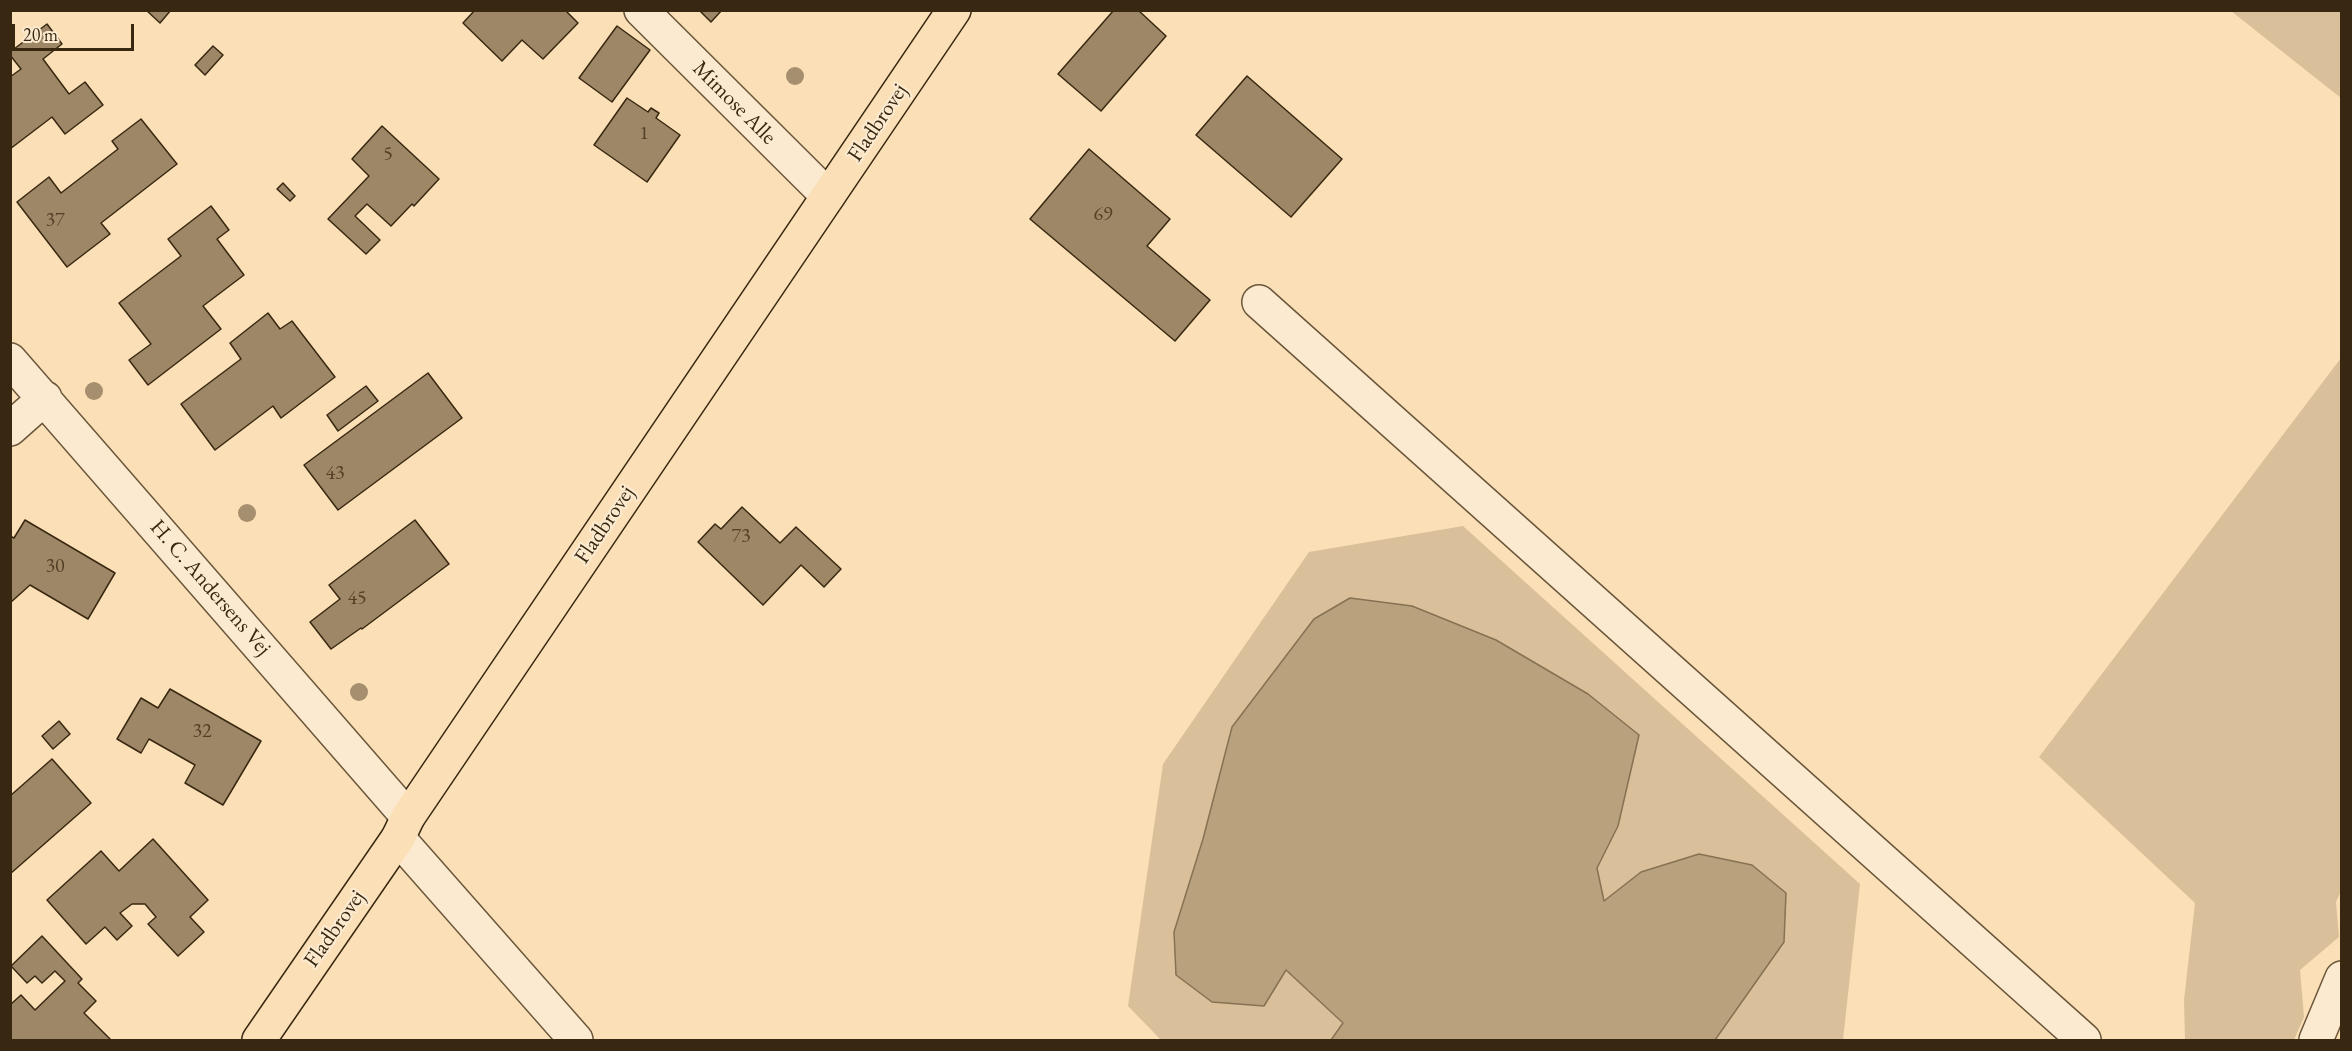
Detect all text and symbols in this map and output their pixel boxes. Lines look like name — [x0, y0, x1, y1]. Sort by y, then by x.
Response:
scale bar — [15, 12, 136, 50]
text: 20 m — [23, 23, 58, 46]
street label: Mimose Alle — [687, 56, 781, 150]
street label: Fladbrovej — [842, 79, 914, 167]
house number: 1 — [639, 122, 649, 146]
house number: 5 — [383, 143, 393, 167]
house number: 69 — [1093, 203, 1113, 227]
house number: 37 — [45, 209, 65, 233]
house number: 43 — [325, 462, 345, 486]
street label: Fladbrovej — [569, 481, 641, 569]
street label: H. C. Andersens Vej — [144, 515, 276, 661]
house number: 73 — [731, 525, 751, 549]
house number: 30 — [45, 555, 65, 579]
house number: 45 — [347, 587, 367, 611]
house number: 32 — [192, 720, 212, 744]
street label: Fladbrovej — [299, 885, 371, 973]

